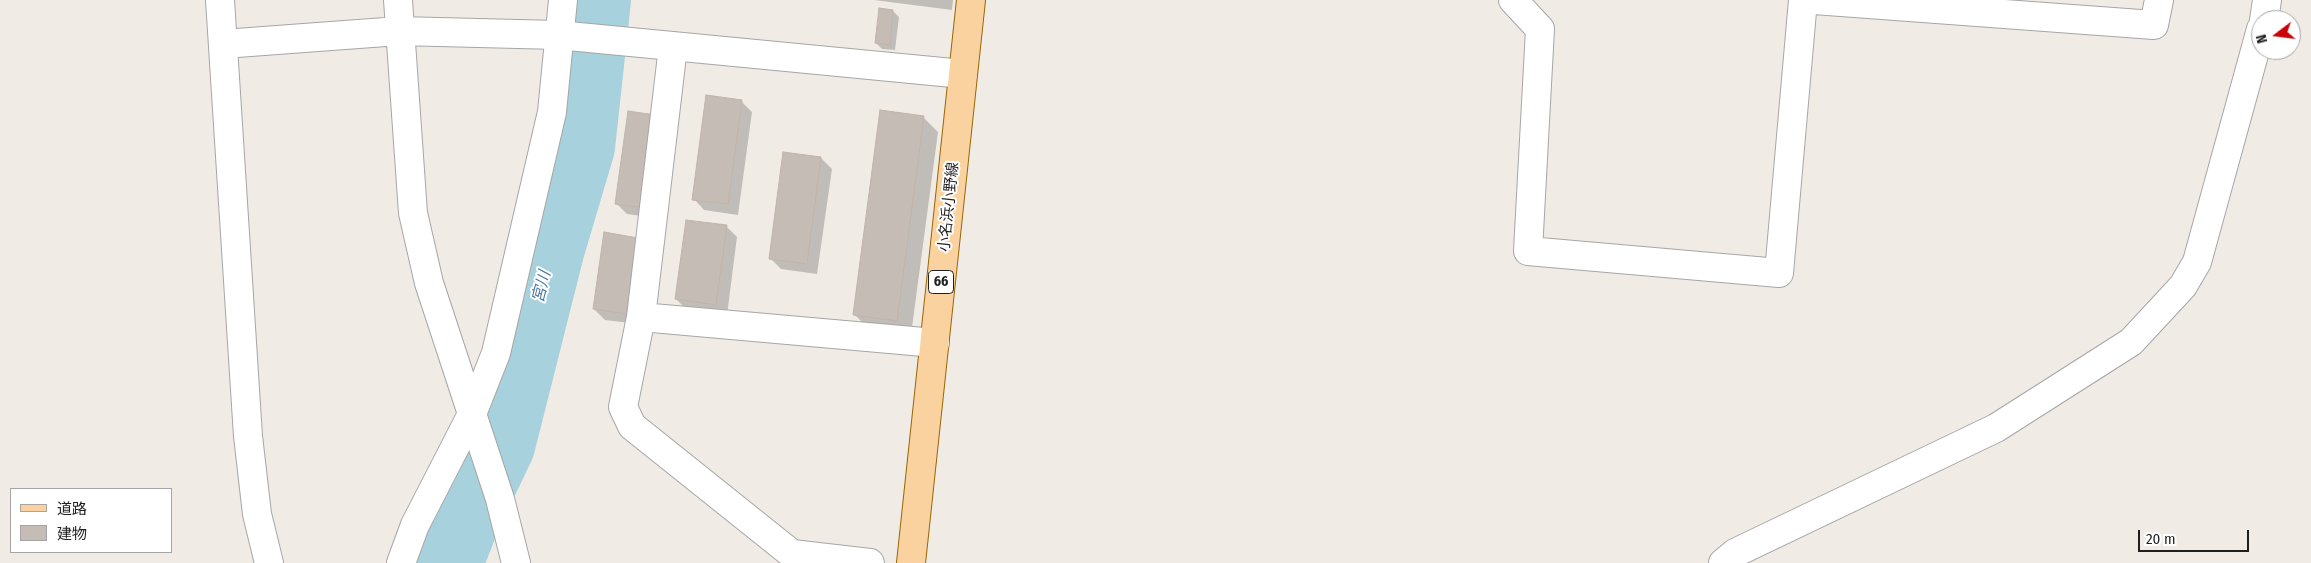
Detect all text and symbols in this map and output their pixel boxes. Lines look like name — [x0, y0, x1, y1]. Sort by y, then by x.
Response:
north arrow — [2251, 10, 2301, 60]
text: N — [2253, 33, 2271, 45]
street label: 小名浜小野線 — [935, 161, 963, 253]
water label: 宮川 — [529, 269, 555, 305]
road number: 66 — [928, 270, 954, 294]
legend — [10, 488, 172, 553]
text: 道路 — [57, 500, 87, 518]
scale bar — [2141, 520, 2252, 552]
text: 建物 — [57, 525, 87, 543]
text: 20 m — [2146, 530, 2176, 548]

